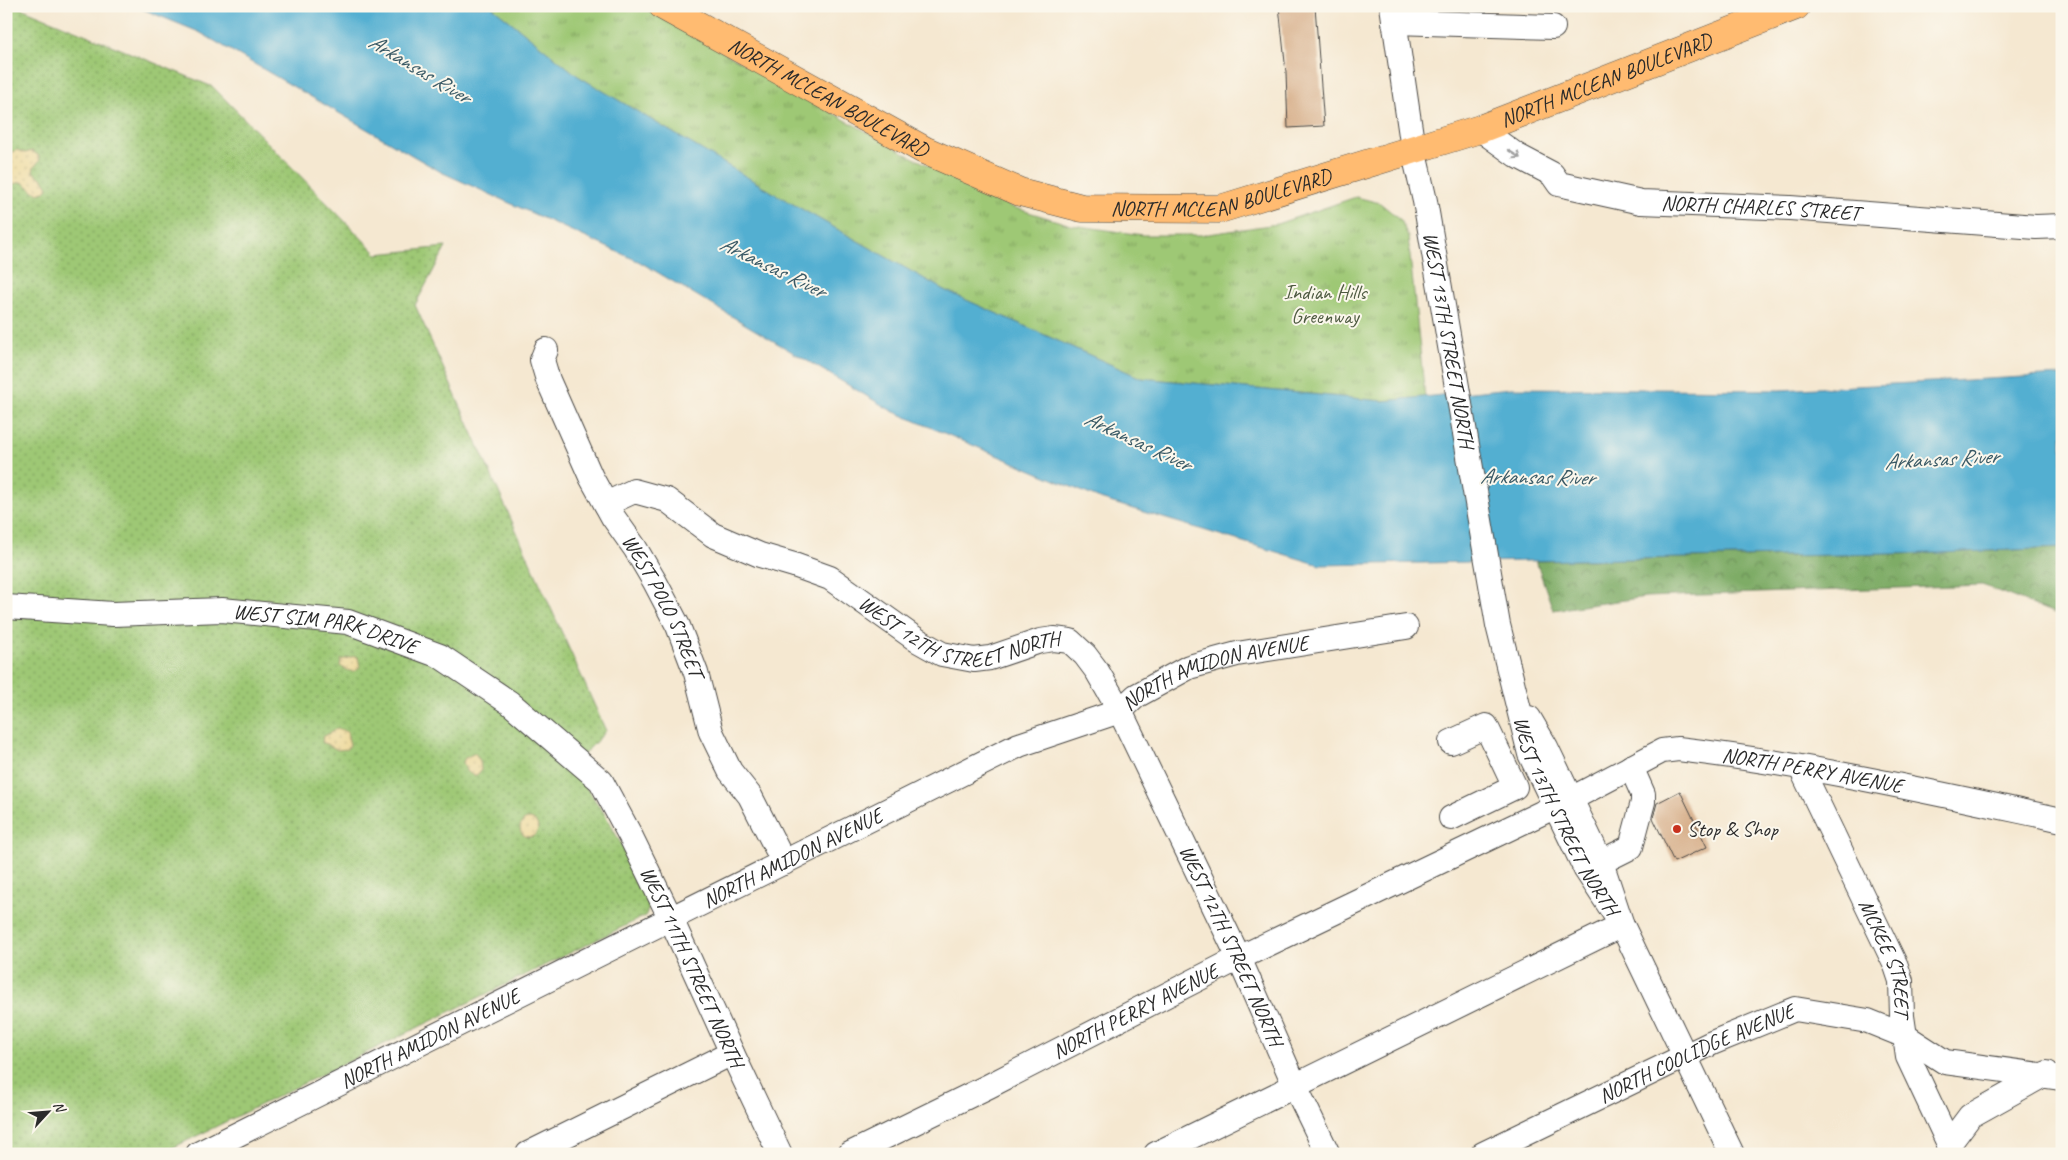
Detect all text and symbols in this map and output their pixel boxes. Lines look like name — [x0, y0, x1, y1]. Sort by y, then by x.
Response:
street label: NORTH MCLEAN BOULEVARD — [1496, 26, 1717, 133]
water label: Arkansas River — [364, 28, 479, 112]
street label: NORTH MCLEAN BOULEVARD — [724, 32, 935, 164]
one-way arrow — [1507, 149, 1521, 159]
street label: NORTH MCLEAN BOULEVARD — [1111, 162, 1336, 223]
street label: NORTH CHARLES STREET — [1661, 190, 1865, 227]
water label: Arkansas River — [715, 229, 833, 306]
street label: WEST 13TH STREET NORTH — [1418, 230, 1481, 453]
park label: Indian Hills Greenway — [1284, 279, 1368, 329]
water label: Arkansas River — [1080, 404, 1199, 479]
water label: Arkansas River — [1884, 442, 2003, 476]
water label: Arkansas River — [1480, 462, 1598, 492]
street label: WEST POLO STREET — [616, 529, 711, 686]
street label: WEST 12TH STREET NORTH — [854, 590, 1064, 673]
street label: WEST SIM PARK DRIVE — [232, 598, 424, 660]
street label: NORTH AMIDON AVENUE — [1116, 629, 1313, 716]
street label: WEST 13TH STREET NORTH — [1508, 714, 1627, 923]
street label: NORTH PERRY AVENUE — [1720, 742, 1907, 800]
street label: NORTH AMIDON AVENUE — [698, 801, 889, 914]
place label: Stop & Shop — [1687, 816, 1779, 842]
marker: Stop & Shop — [1671, 823, 1683, 835]
street label: WEST 12TH STREET NORTH — [1174, 841, 1290, 1052]
street label: WEST 11TH STREET NORTH — [634, 862, 751, 1074]
street label: MCKEE STREET — [1853, 895, 1915, 1021]
street label: NORTH PERRY AVENUE — [1048, 957, 1225, 1064]
street label: NORTH AMIDON AVENUE — [336, 982, 526, 1094]
street label: NORTH COOLIDGE AVENUE — [1594, 997, 1800, 1109]
north arrow — [22, 1088, 72, 1138]
text: N — [50, 1099, 70, 1116]

